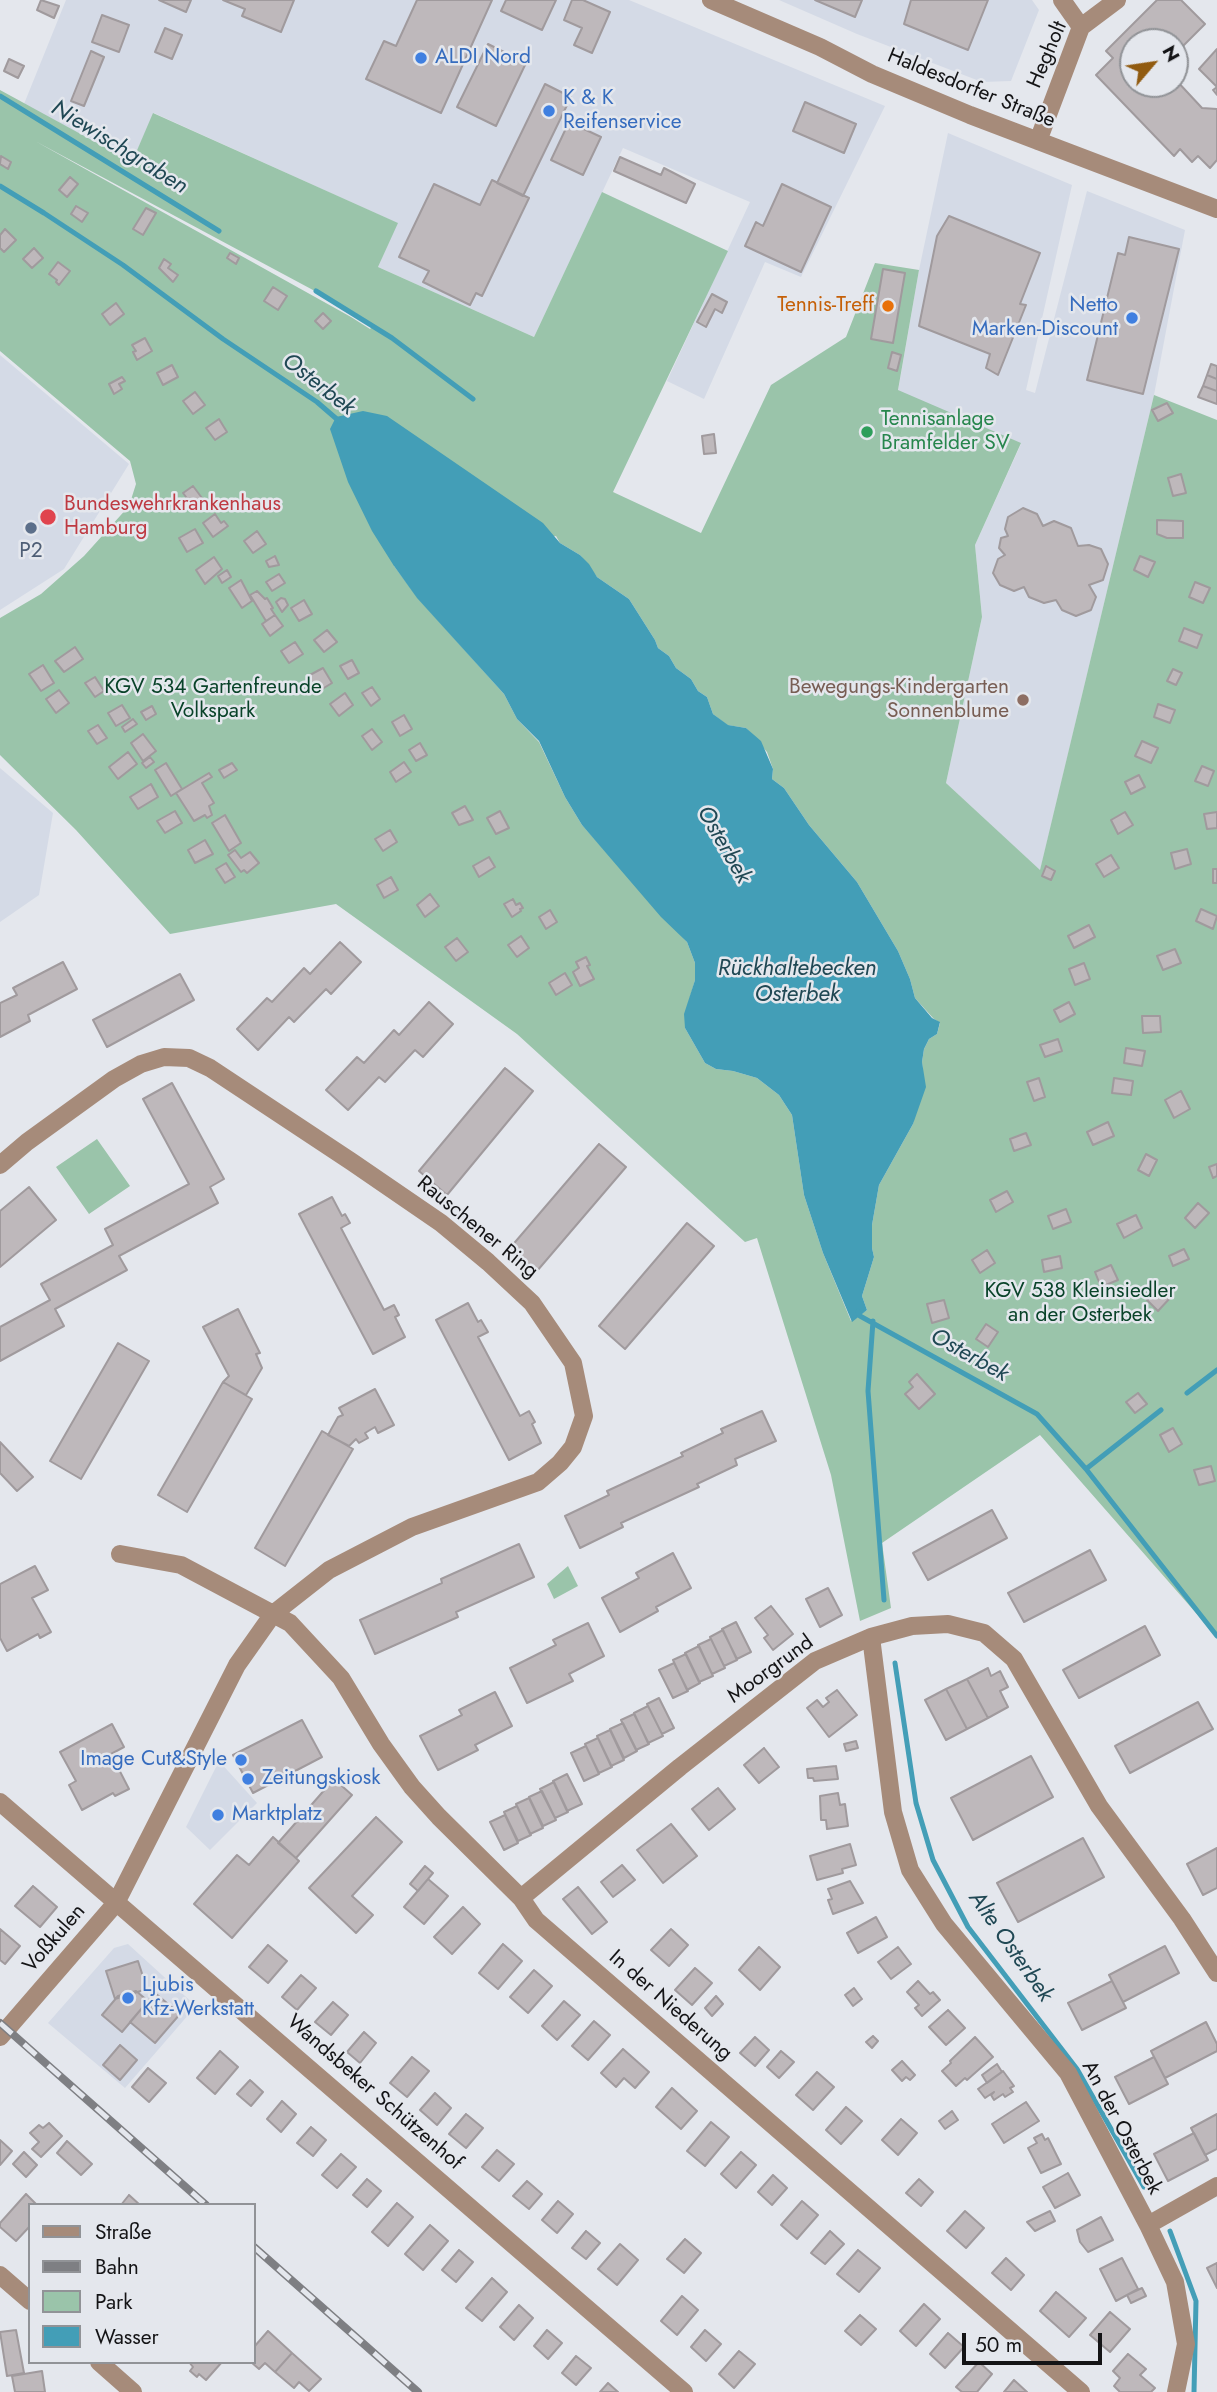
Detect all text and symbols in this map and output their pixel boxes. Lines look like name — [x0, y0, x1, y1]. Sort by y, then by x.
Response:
street label: Hegholt — [1023, 18, 1073, 92]
north arrow — [1119, 28, 1189, 98]
text: N — [1156, 40, 1187, 67]
street label: Haldesdorfer Straße — [883, 44, 1059, 134]
place label: ALDI Nord — [435, 45, 531, 71]
marker: ALDI Nord — [413, 50, 429, 66]
place label: K & K Reifenservice — [563, 86, 682, 136]
water label: Niewischgraben — [46, 95, 192, 201]
marker: K & K Reifenservice — [541, 103, 557, 119]
place label: Tennis-Treff — [777, 293, 874, 319]
place label: Netto Marken-Discount — [972, 293, 1118, 343]
marker: Tennis-Treff — [880, 298, 896, 314]
marker: Netto Marken-Discount — [1124, 310, 1140, 326]
water label: Osterbek — [276, 348, 360, 422]
place label: Tennisanlage Bramfelder SV — [881, 407, 1010, 457]
marker: Tennisanlage Bramfelder SV — [859, 424, 875, 440]
place label: Bundeswehrkrankenhaus Hamburg — [64, 492, 281, 542]
marker: Bundeswehrkrankenhaus Hamburg — [38, 507, 58, 527]
marker: P2 — [23, 520, 39, 536]
place label: P2 — [19, 539, 43, 565]
park label: KGV 534 Gartenfreunde Volkspark — [104, 675, 322, 725]
place label: Bewegungs-Kindergarten Sonnenblume — [789, 675, 1009, 725]
marker: Bewegungs-Kindergarten Sonnenblume — [1015, 692, 1031, 708]
water label: Osterbek — [690, 801, 756, 889]
water label: Rückhaltebecken Osterbek — [718, 955, 876, 1009]
street label: Rauschener Ring — [411, 1171, 543, 1285]
park label: KGV 538 Kleinsiedler an der Osterbek — [984, 1279, 1176, 1329]
water label: Osterbek — [925, 1323, 1013, 1389]
street label: Moorgrund — [723, 1630, 819, 1710]
place label: Image Cut&Style — [80, 1747, 227, 1773]
marker: Image Cut&Style — [233, 1752, 249, 1768]
place label: Zeitungskiosk — [262, 1766, 380, 1792]
marker: Zeitungskiosk — [240, 1771, 256, 1787]
place label: Marktplatz — [232, 1802, 322, 1828]
marker: Marktplatz — [210, 1807, 226, 1823]
water label: Alte Osterbek — [962, 1886, 1058, 2008]
street label: Voßkulen — [19, 1900, 91, 1978]
street label: In der Niederung — [603, 1946, 737, 2066]
place label: Ljubis Kfz-Werkstatt — [142, 1973, 254, 2023]
marker: Ljubis Kfz-Werkstatt — [120, 1990, 136, 2006]
street label: Wandsbeker Schützenhof — [281, 2010, 467, 2176]
street label: An der Osterbek — [1075, 2057, 1167, 2199]
legend — [28, 2203, 256, 2364]
text: Straße — [95, 2217, 152, 2247]
text: Bahn — [95, 2252, 139, 2282]
text: Park — [95, 2287, 132, 2317]
scale bar — [965, 2318, 1105, 2362]
text: Wasser — [95, 2322, 159, 2352]
text: 50 m — [975, 2330, 1022, 2360]

